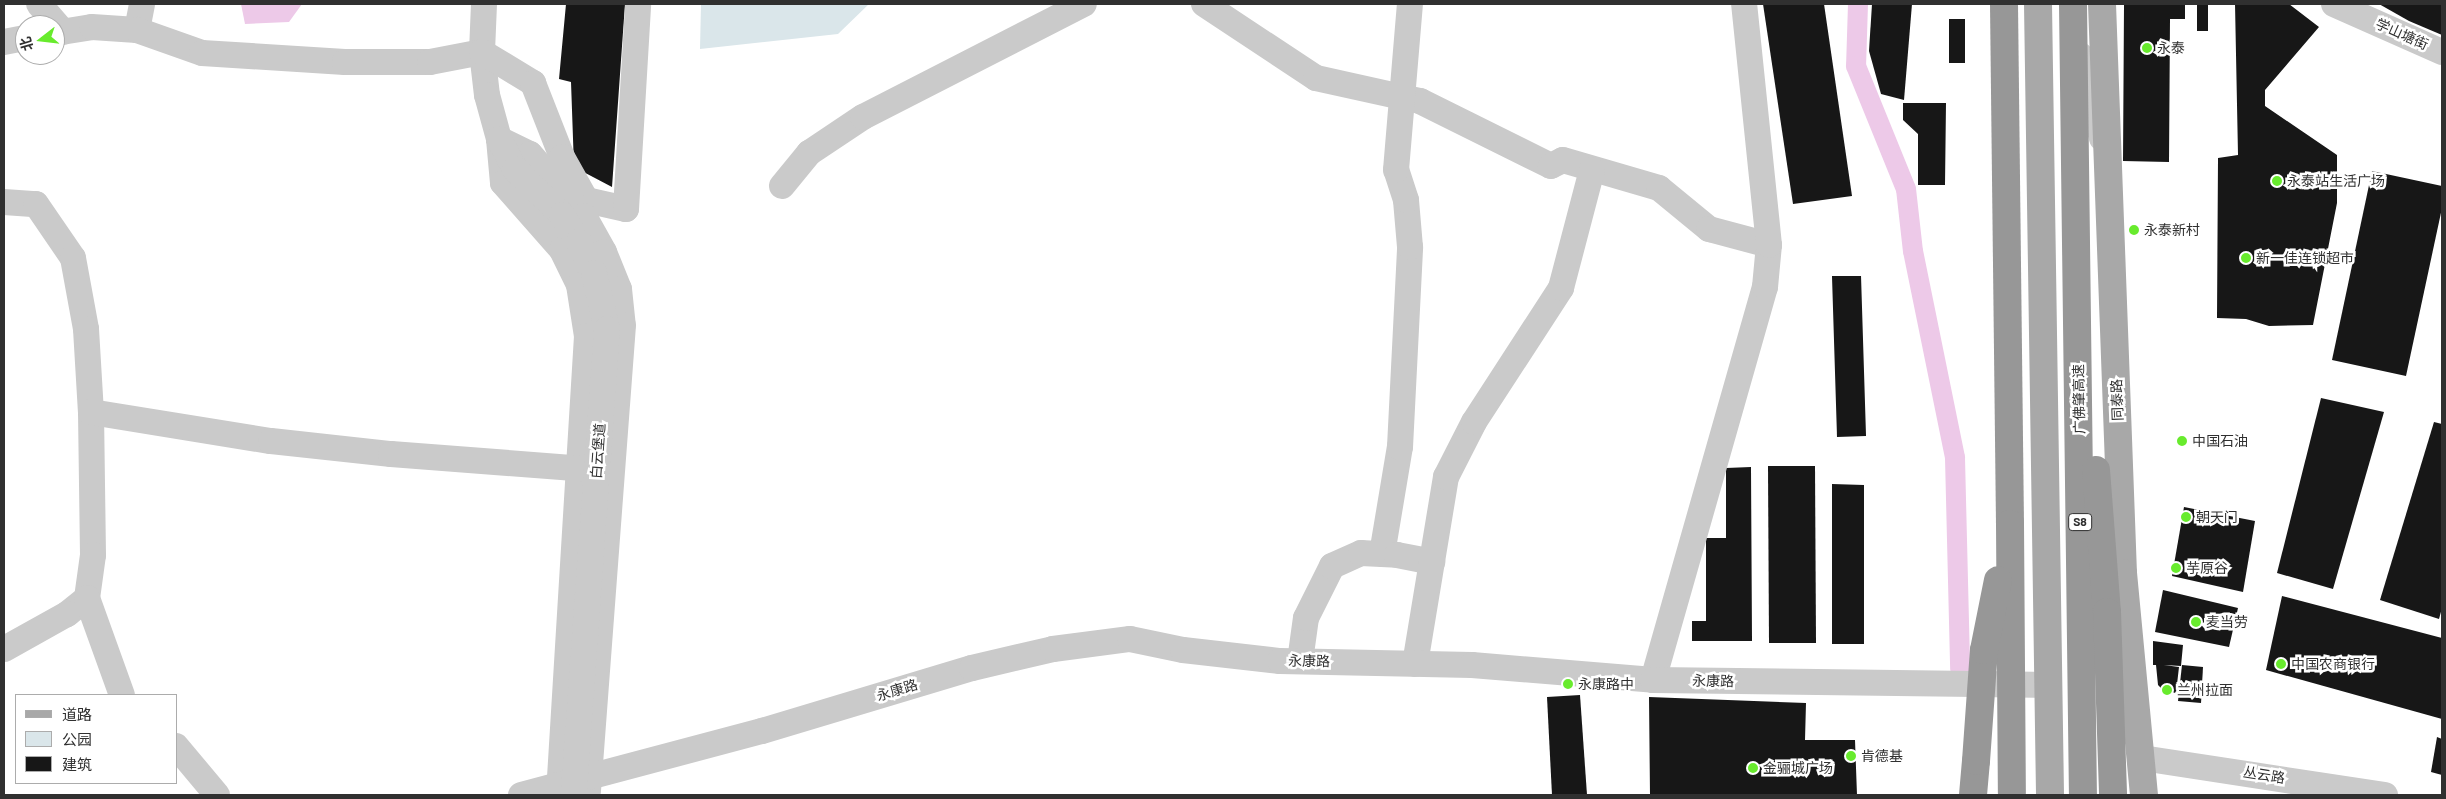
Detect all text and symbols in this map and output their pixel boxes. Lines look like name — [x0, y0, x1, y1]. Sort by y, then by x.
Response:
north arrow — [15, 15, 65, 65]
street label: 学山塘街 — [2373, 15, 2431, 53]
text: 北 — [16, 35, 36, 53]
place label: 永泰 — [2157, 40, 2185, 56]
marker: 永泰 — [2141, 42, 2153, 54]
place label: 永泰站生活广场 — [2287, 173, 2385, 189]
marker: 永泰站生活广场 — [2271, 175, 2283, 187]
place label: 永泰新村 — [2144, 222, 2200, 238]
marker: 永泰新村 — [2128, 224, 2140, 236]
place label: 新一佳连锁超市 — [2256, 250, 2354, 266]
marker: 新一佳连锁超市 — [2240, 252, 2252, 264]
street label: 广佛肇高速 — [2070, 364, 2088, 434]
street label: 同泰路 — [2108, 379, 2126, 421]
street label: 白云堡道 — [588, 422, 608, 480]
place label: 中国石油 — [2192, 433, 2248, 449]
marker: 中国石油 — [2176, 435, 2188, 447]
place label: 朝天门 — [2196, 509, 2238, 525]
marker: 朝天门 — [2180, 511, 2192, 523]
road number: S8 — [2068, 512, 2092, 532]
place label: 芋原谷 — [2186, 560, 2228, 576]
marker: 芋原谷 — [2170, 562, 2182, 574]
place label: 麦当劳 — [2206, 614, 2248, 630]
marker: 麦当劳 — [2190, 616, 2202, 628]
street label: 永康路 — [1288, 652, 1330, 670]
place label: 中国农商银行 — [2291, 656, 2375, 672]
marker: 中国农商银行 — [2275, 658, 2287, 670]
street label: 永康路 — [1692, 672, 1734, 690]
street label: 永康路 — [874, 676, 920, 704]
place label: 永康路中 — [1578, 676, 1634, 692]
marker: 永康路中 — [1562, 678, 1574, 690]
place label: 兰州拉面 — [2177, 682, 2233, 698]
marker: 兰州拉面 — [2161, 684, 2173, 696]
legend — [15, 694, 178, 784]
text: 道路 — [62, 705, 92, 723]
text: 公园 — [62, 730, 92, 748]
place label: 肯德基 — [1861, 748, 1903, 764]
marker: 肯德基 — [1845, 750, 1857, 762]
text: 建筑 — [62, 755, 92, 773]
place label: 金骊城广场 — [1763, 760, 1833, 776]
marker: 金骊城广场 — [1747, 762, 1759, 774]
street label: 丛云路 — [2242, 763, 2286, 787]

